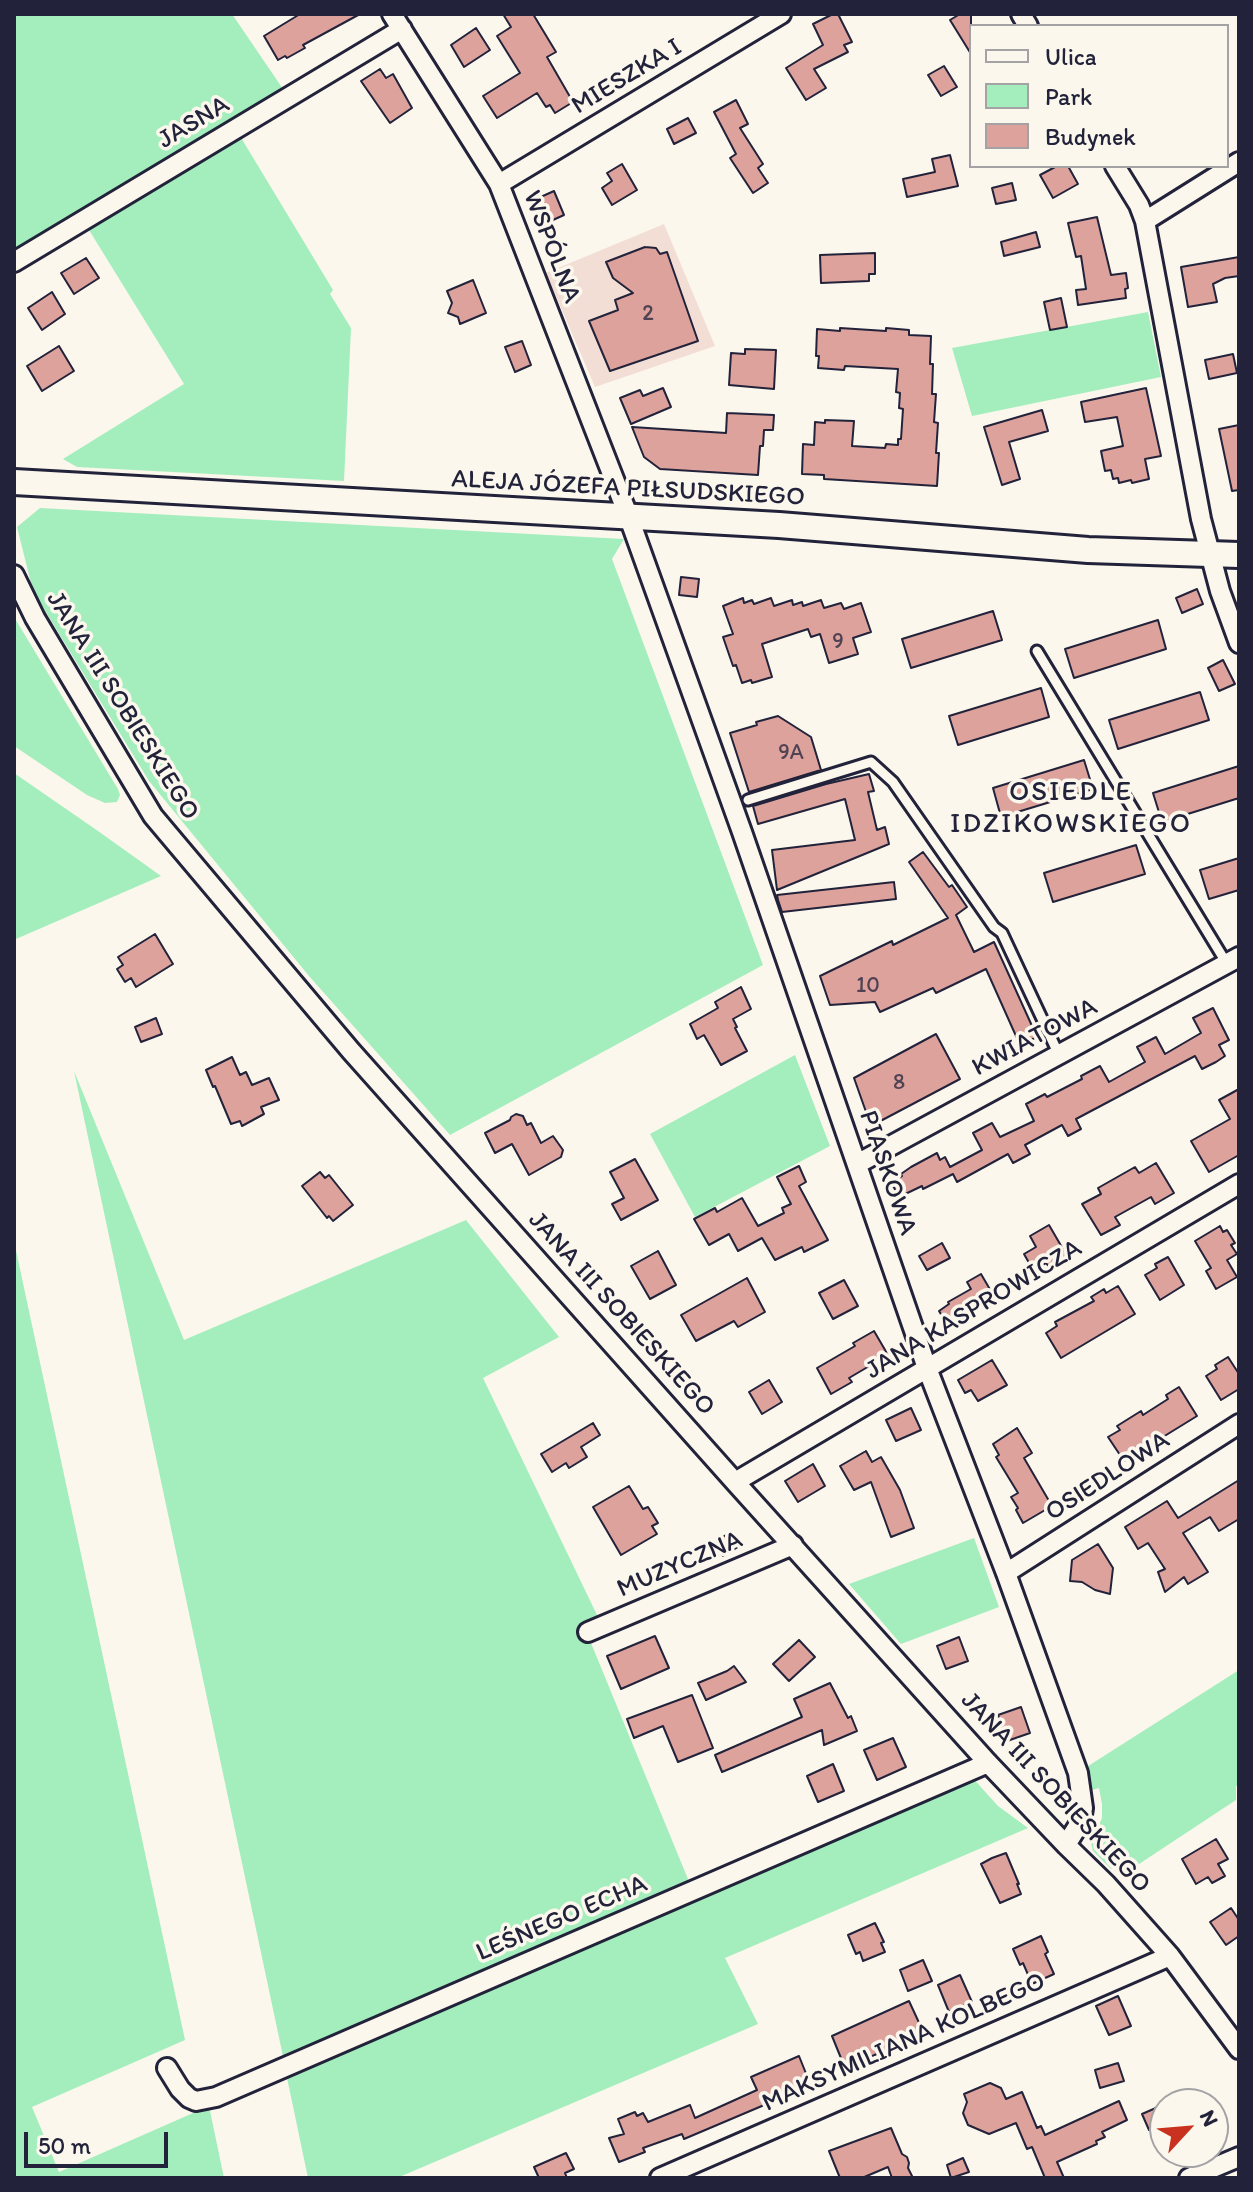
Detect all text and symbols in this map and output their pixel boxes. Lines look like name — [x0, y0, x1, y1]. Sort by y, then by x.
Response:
legend — [969, 24, 1229, 168]
street label: MIESZKA I — [566, 32, 688, 122]
text: Ulica — [1045, 42, 1097, 71]
text: Park — [1045, 82, 1092, 111]
street label: JASNA — [153, 90, 235, 156]
text: Budynek — [1045, 122, 1136, 151]
street label: WSPÓLNA — [515, 186, 587, 308]
house number: 2 — [642, 301, 654, 327]
street label: ALEJA JÓZEFA PIŁSUDSKIEGO — [450, 464, 806, 514]
street label: JANA III SOBIESKIEGO — [39, 586, 205, 826]
house number: 9 — [832, 629, 844, 655]
house number: 9A — [778, 740, 804, 766]
district label: OSIEDLE IDZIKOWSKIEGO — [951, 776, 1191, 842]
house number: 10 — [856, 973, 880, 999]
street label: KWIATOWA — [967, 992, 1103, 1084]
house number: 8 — [893, 1070, 905, 1096]
street label: PIASKOWA — [851, 1107, 923, 1239]
street label: JANA III SOBIESKIEGO — [521, 1205, 721, 1423]
street label: JANA KASPROWICZA — [860, 1233, 1088, 1387]
street label: OSIEDLOWA — [1040, 1425, 1176, 1529]
street label: MUZYCZNA — [613, 1525, 747, 1605]
street label: JANA III SOBIESKIEGO — [953, 1686, 1157, 1900]
street label: LEŚNEGO ECHA — [472, 1869, 652, 1969]
street label: MAKSYMILIANA KOLBEGO — [758, 1966, 1050, 2120]
north arrow — [1149, 2088, 1229, 2168]
text: N — [1194, 2106, 1225, 2131]
scale bar — [28, 2116, 172, 2166]
text: 50 m — [38, 2131, 91, 2160]

